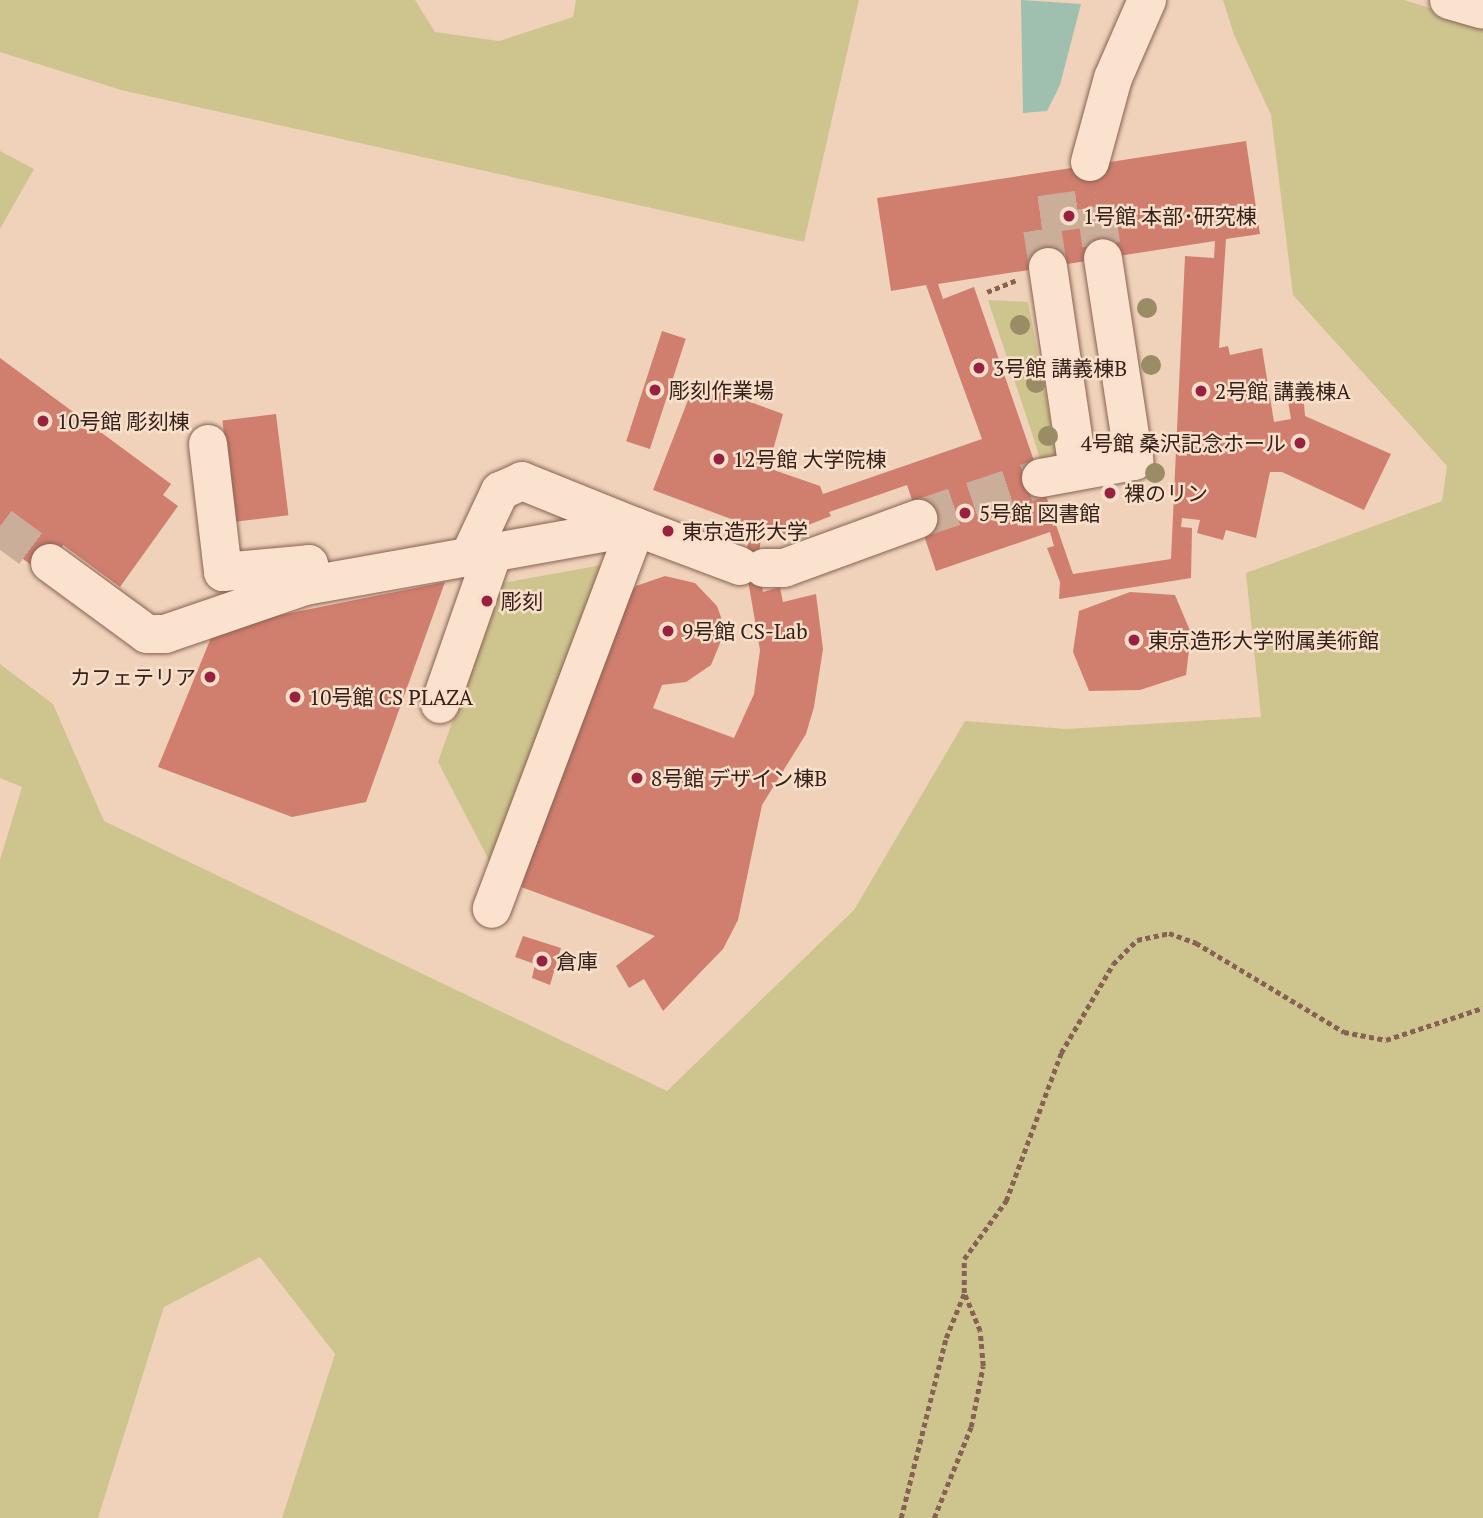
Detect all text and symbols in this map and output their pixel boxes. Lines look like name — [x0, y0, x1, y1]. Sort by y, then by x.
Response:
place label: 1号館 本部･研究棟 — [1083, 203, 1257, 229]
marker: 1号館 本部･研究棟 — [1061, 208, 1077, 224]
place label: 3号館 講義棟B — [993, 355, 1127, 381]
marker: 3号館 講義棟B — [971, 360, 987, 376]
place label: 彫刻作業場 — [669, 377, 774, 403]
place label: 2号館 講義棟A — [1215, 378, 1351, 404]
marker: 彫刻作業場 — [647, 382, 663, 398]
marker: 2号館 講義棟A — [1193, 383, 1209, 399]
place label: 10号館 彫刻棟 — [57, 408, 189, 434]
marker: 10号館 彫刻棟 — [35, 413, 51, 429]
place label: 4号館 桑沢記念ホール — [1081, 430, 1286, 456]
marker: 4号館 桑沢記念ホール — [1292, 435, 1308, 451]
place label: 12号館 大学院棟 — [733, 446, 886, 472]
marker: 12号館 大学院棟 — [711, 451, 727, 467]
place label: 裸のリン — [1124, 480, 1208, 506]
marker: 裸のリン — [1102, 485, 1118, 501]
place label: 5号館 図書館 — [979, 500, 1100, 526]
marker: 5号館 図書館 — [957, 505, 973, 521]
place label: 東京造形大学 — [682, 518, 808, 544]
marker: 東京造形大学 — [660, 523, 676, 539]
place label: 彫刻 — [501, 588, 543, 614]
marker: 彫刻 — [479, 593, 495, 609]
place label: 9号館 CS-Lab — [682, 618, 808, 644]
marker: 9号館 CS-Lab — [660, 623, 676, 639]
place label: 東京造形大学附属美術館 — [1148, 627, 1379, 653]
marker: 東京造形大学附属美術館 — [1126, 632, 1142, 648]
place label: カフェテリア — [70, 664, 196, 690]
marker: カフェテリア — [202, 669, 218, 685]
place label: 10号館 CS PLAZA — [309, 684, 473, 710]
marker: 10号館 CS PLAZA — [287, 689, 303, 705]
place label: 8号館 デザイン棟B — [651, 765, 827, 791]
marker: 8号館 デザイン棟B — [629, 770, 645, 786]
place label: 倉庫 — [556, 948, 598, 974]
marker: 倉庫 — [534, 953, 550, 969]

